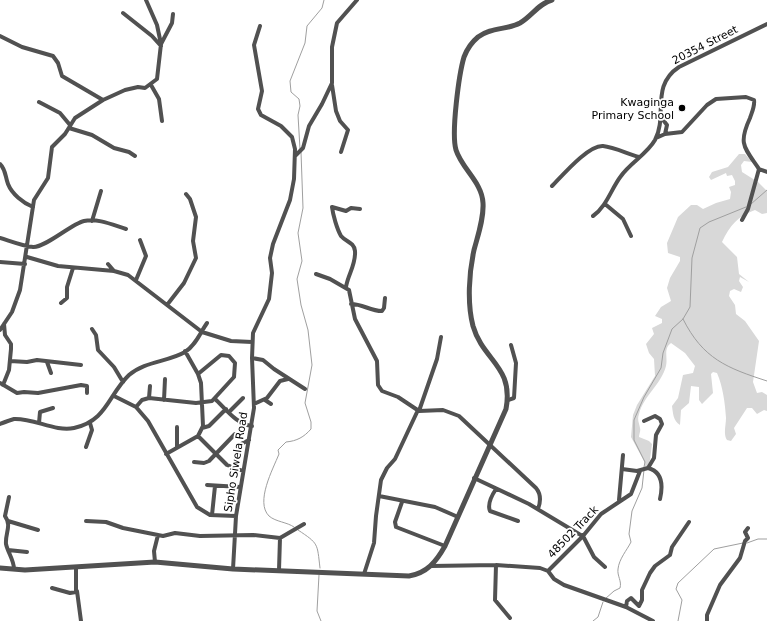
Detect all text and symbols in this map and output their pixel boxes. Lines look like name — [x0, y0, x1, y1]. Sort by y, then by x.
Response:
street label: 20354 Street — [670, 23, 741, 67]
place label: Kwaginga Primary School — [591, 96, 674, 122]
marker: Kwaginga Primary School — [677, 103, 687, 113]
street label: Sipho Siwela Road — [222, 411, 250, 513]
street label: 48502 Track — [545, 503, 601, 561]

